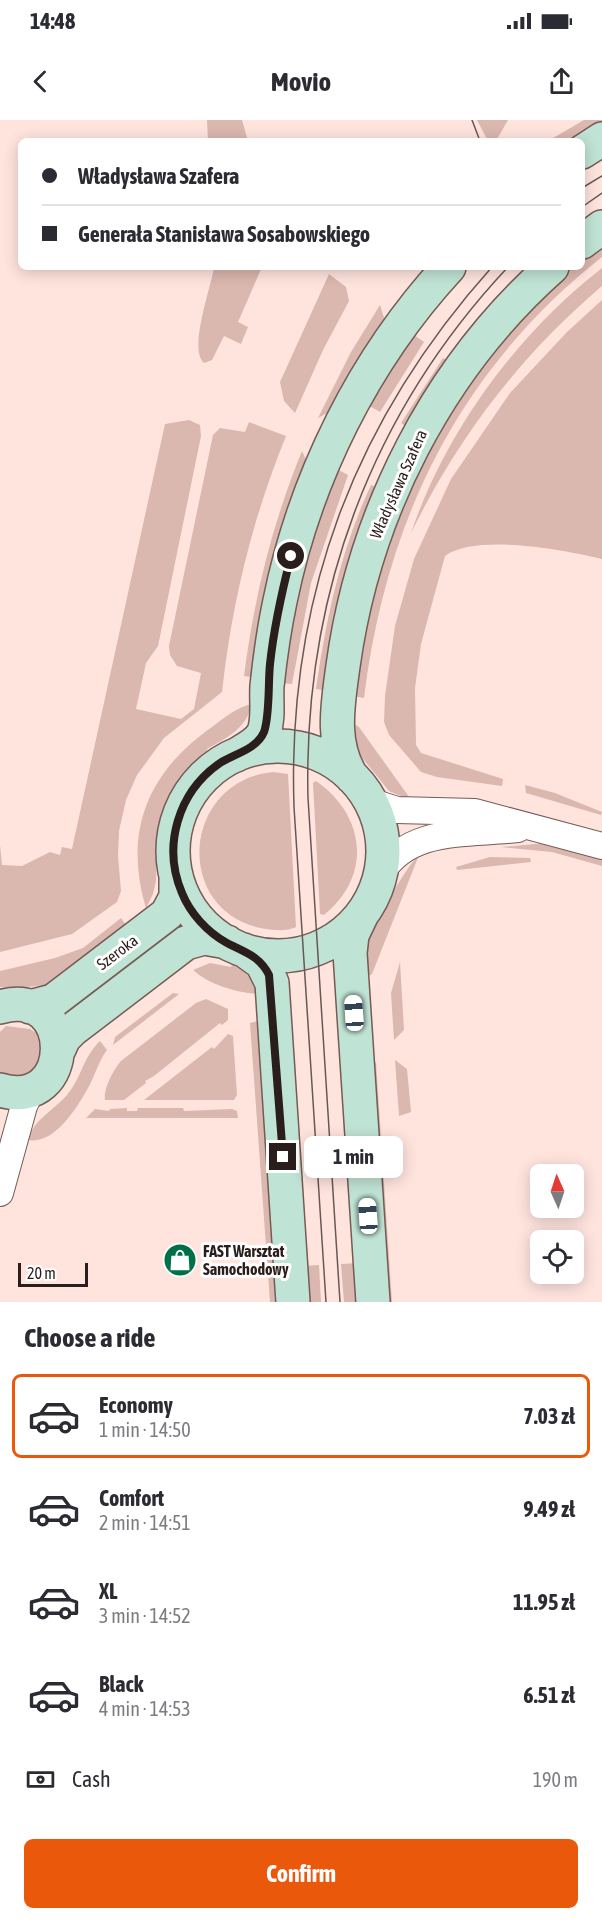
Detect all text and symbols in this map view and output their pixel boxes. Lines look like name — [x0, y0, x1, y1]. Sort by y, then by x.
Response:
text: 14:48 — [30, 8, 75, 34]
icon: back — [24, 65, 57, 98]
icon: share — [545, 65, 578, 98]
text: Movio — [271, 66, 331, 97]
text: Władysława Szafera — [78, 163, 239, 189]
text: Generała Stanisława Sosabowskiego — [78, 221, 370, 247]
street label: Władysława Szafera — [366, 427, 431, 542]
route start — [277, 542, 304, 569]
street label: Szeroka — [93, 931, 141, 973]
car — [344, 994, 364, 1032]
callout: 1 min — [304, 1136, 403, 1178]
route end — [269, 1143, 296, 1170]
text: 1 min — [333, 1145, 374, 1168]
north arrow — [530, 1164, 584, 1218]
map controls — [530, 1164, 584, 1284]
car — [358, 1197, 378, 1235]
button: locate — [530, 1230, 584, 1284]
shop icon: FAST Warsztat Samochodowy — [162, 1242, 198, 1278]
place label: FAST Warsztat Samochodowy — [203, 1242, 289, 1278]
scale bar — [18, 1260, 88, 1288]
text: 20 m — [27, 1264, 56, 1282]
text: Choose a ride — [24, 1322, 156, 1353]
icon: car — [27, 1389, 81, 1443]
text: Economy — [99, 1392, 173, 1418]
text: 7.03 zł — [523, 1403, 575, 1429]
text: 1 min · 14:50 — [99, 1418, 191, 1441]
icon: car — [27, 1482, 81, 1536]
text: Comfort — [99, 1485, 164, 1511]
text: 9.49 zł — [523, 1496, 575, 1522]
text: 2 min · 14:51 — [99, 1511, 191, 1534]
icon: car — [27, 1575, 81, 1629]
text: XL — [99, 1578, 117, 1604]
text: 11.95 zł — [513, 1589, 575, 1615]
text: 3 min · 14:52 — [99, 1604, 191, 1627]
icon: car — [27, 1668, 81, 1722]
text: Black — [99, 1671, 143, 1697]
text: 6.51 zł — [523, 1682, 575, 1708]
text: 4 min · 14:53 — [99, 1697, 191, 1720]
icon: cash — [24, 1763, 57, 1796]
text: Cash — [72, 1766, 111, 1792]
text: 190 m — [533, 1768, 578, 1791]
button: Confirm — [24, 1839, 578, 1908]

